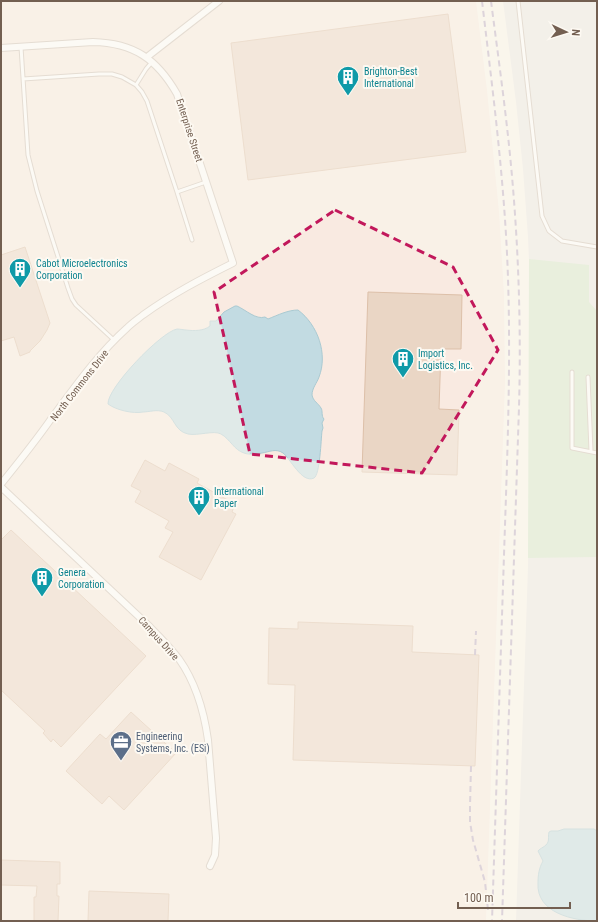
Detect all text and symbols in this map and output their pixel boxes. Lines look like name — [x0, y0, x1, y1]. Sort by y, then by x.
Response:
north arrow — [546, 12, 586, 52]
text: N — [569, 29, 582, 37]
building icon: Brighton-Best International — [335, 64, 361, 97]
place label: Brighton-Best International — [364, 66, 417, 89]
street label: Enterprise Street — [174, 97, 205, 163]
building icon: Cabot Microelectronics Corporation — [7, 256, 33, 289]
place label: Cabot Microelectronics Corporation — [36, 258, 128, 281]
building icon: Import Logistics, Inc. — [390, 346, 416, 379]
street label: North Commons Drive — [48, 347, 111, 423]
place label: Import Logistics, Inc. — [418, 348, 473, 371]
building icon: International Paper — [186, 484, 212, 517]
place label: International Paper — [214, 486, 264, 509]
building icon: Genera Corporation — [29, 565, 55, 598]
place label: Genera Corporation — [58, 567, 105, 590]
street label: Campus Drive — [136, 614, 181, 663]
office icon: Engineering Systems, Inc. (ESi) — [108, 729, 134, 762]
place label: Engineering Systems, Inc. (ESi) — [136, 731, 210, 755]
scale bar — [458, 884, 570, 910]
text: 100 m — [464, 891, 494, 905]

